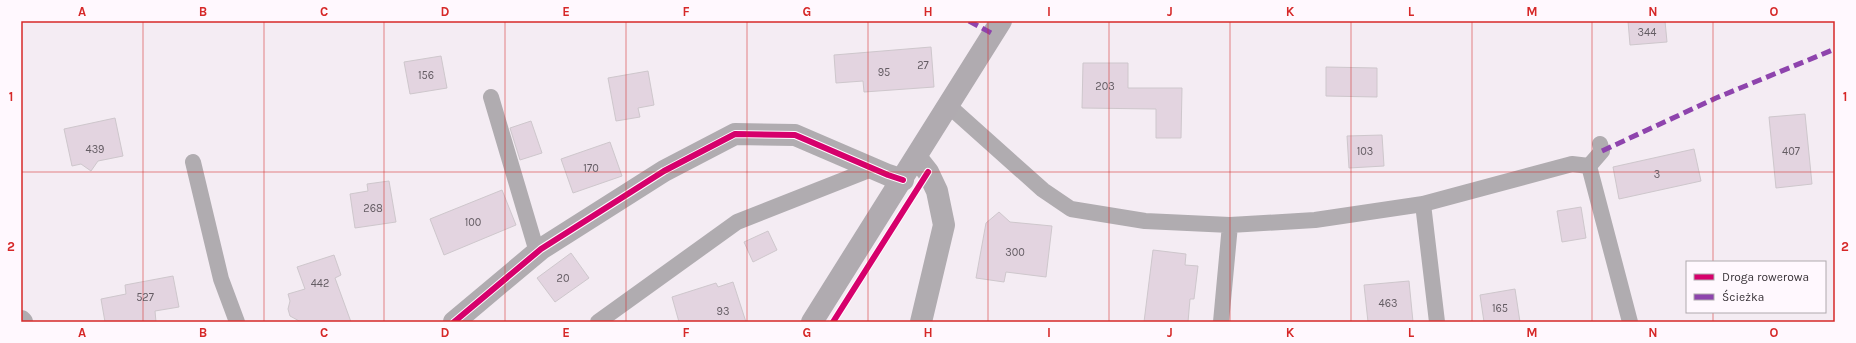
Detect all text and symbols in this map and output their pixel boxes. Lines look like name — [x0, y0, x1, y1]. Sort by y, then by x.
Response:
text: A — [78, 4, 86, 19]
text: B — [199, 4, 207, 19]
text: C — [320, 4, 328, 19]
text: D — [441, 4, 450, 19]
text: E — [562, 4, 570, 19]
text: F — [682, 4, 690, 19]
text: G — [803, 4, 811, 19]
text: H — [923, 4, 933, 19]
text: I — [1047, 4, 1051, 19]
text: J — [1167, 4, 1173, 19]
text: K — [1286, 4, 1295, 19]
text: L — [1408, 4, 1415, 19]
text: M — [1526, 4, 1538, 19]
text: N — [1648, 4, 1658, 19]
text: O — [1770, 4, 1779, 19]
house number: 344 — [1638, 26, 1656, 39]
house number: 27 — [917, 59, 929, 72]
house number: 95 — [878, 66, 890, 79]
house number: 156 — [418, 69, 434, 82]
house number: 203 — [1095, 80, 1115, 93]
text: 1 — [9, 89, 13, 104]
text: 1 — [1843, 89, 1847, 104]
house number: 439 — [85, 143, 105, 156]
house number: 103 — [1357, 145, 1373, 158]
house number: 407 — [1782, 145, 1800, 158]
house number: 170 — [583, 162, 599, 175]
house number: 3 — [1654, 168, 1660, 181]
house number: 268 — [363, 202, 383, 215]
house number: 100 — [465, 216, 481, 229]
text: 2 — [7, 239, 15, 254]
text: 2 — [1841, 239, 1849, 254]
house number: 300 — [1005, 246, 1025, 259]
legend — [1686, 261, 1826, 313]
text: Droga rowerowa — [1722, 270, 1809, 284]
house number: 20 — [557, 272, 569, 285]
house number: 442 — [311, 277, 329, 290]
text: Ścieżka — [1722, 289, 1764, 304]
house number: 527 — [136, 291, 154, 304]
house number: 463 — [1379, 297, 1397, 310]
house number: 165 — [1492, 302, 1508, 315]
house number: 93 — [717, 305, 729, 318]
text: A — [78, 325, 86, 340]
text: B — [199, 325, 207, 340]
text: C — [320, 325, 328, 340]
text: D — [441, 325, 450, 340]
text: E — [562, 325, 570, 340]
text: F — [682, 325, 690, 340]
text: G — [803, 325, 811, 340]
text: H — [923, 325, 933, 340]
text: I — [1047, 325, 1051, 340]
text: J — [1167, 325, 1173, 340]
text: K — [1286, 325, 1295, 340]
text: L — [1408, 325, 1415, 340]
text: M — [1526, 325, 1538, 340]
text: N — [1648, 325, 1658, 340]
text: O — [1770, 325, 1779, 340]

